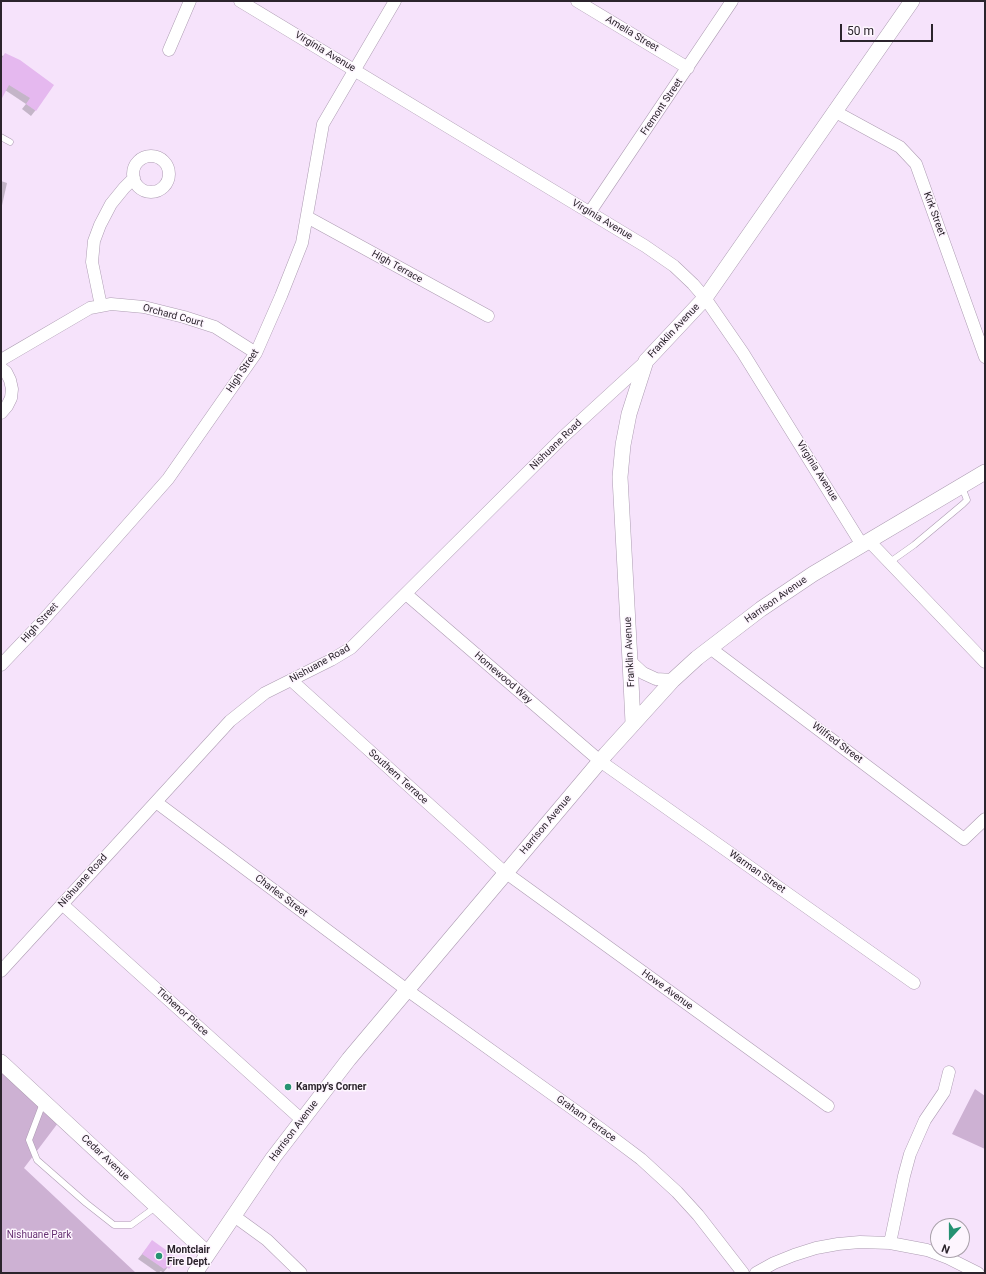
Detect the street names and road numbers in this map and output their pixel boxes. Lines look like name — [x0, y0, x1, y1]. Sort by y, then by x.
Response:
street label: Amelia Street — [603, 13, 661, 55]
street label: Virginia Avenue — [292, 29, 358, 75]
street label: Fremont Street — [639, 76, 685, 138]
street label: Kirk Street — [920, 190, 948, 238]
street label: Virginia Avenue — [569, 197, 635, 243]
street label: High Terrace — [369, 248, 425, 286]
street label: Franklin Avenue — [646, 301, 702, 361]
street label: Orchard Court — [141, 302, 205, 330]
street label: High Street — [224, 347, 262, 395]
street label: Nishuane Road — [528, 417, 584, 473]
street label: Virginia Avenue — [794, 439, 840, 503]
street label: Harrison Avenue — [743, 574, 809, 626]
street label: High Street — [19, 601, 61, 645]
street label: Franklin Avenue — [622, 617, 638, 687]
street label: Nishuane Road — [288, 642, 352, 686]
street label: Homewood Way — [472, 650, 534, 706]
street label: Wilfred Street — [809, 720, 865, 766]
street label: Southern Terrace — [366, 747, 430, 807]
street label: Harrison Avenue — [518, 793, 574, 857]
street label: Warman Street — [726, 848, 788, 896]
street label: Nishuane Road — [56, 852, 110, 910]
street label: Charles Street — [252, 872, 310, 920]
street label: Howe Avenue — [639, 967, 695, 1013]
street label: Tichenor Place — [153, 985, 211, 1039]
street label: Graham Terrace — [554, 1093, 618, 1145]
street label: Harrison Avenue — [267, 1098, 321, 1164]
street label: Cedar Avenue — [78, 1133, 132, 1183]

